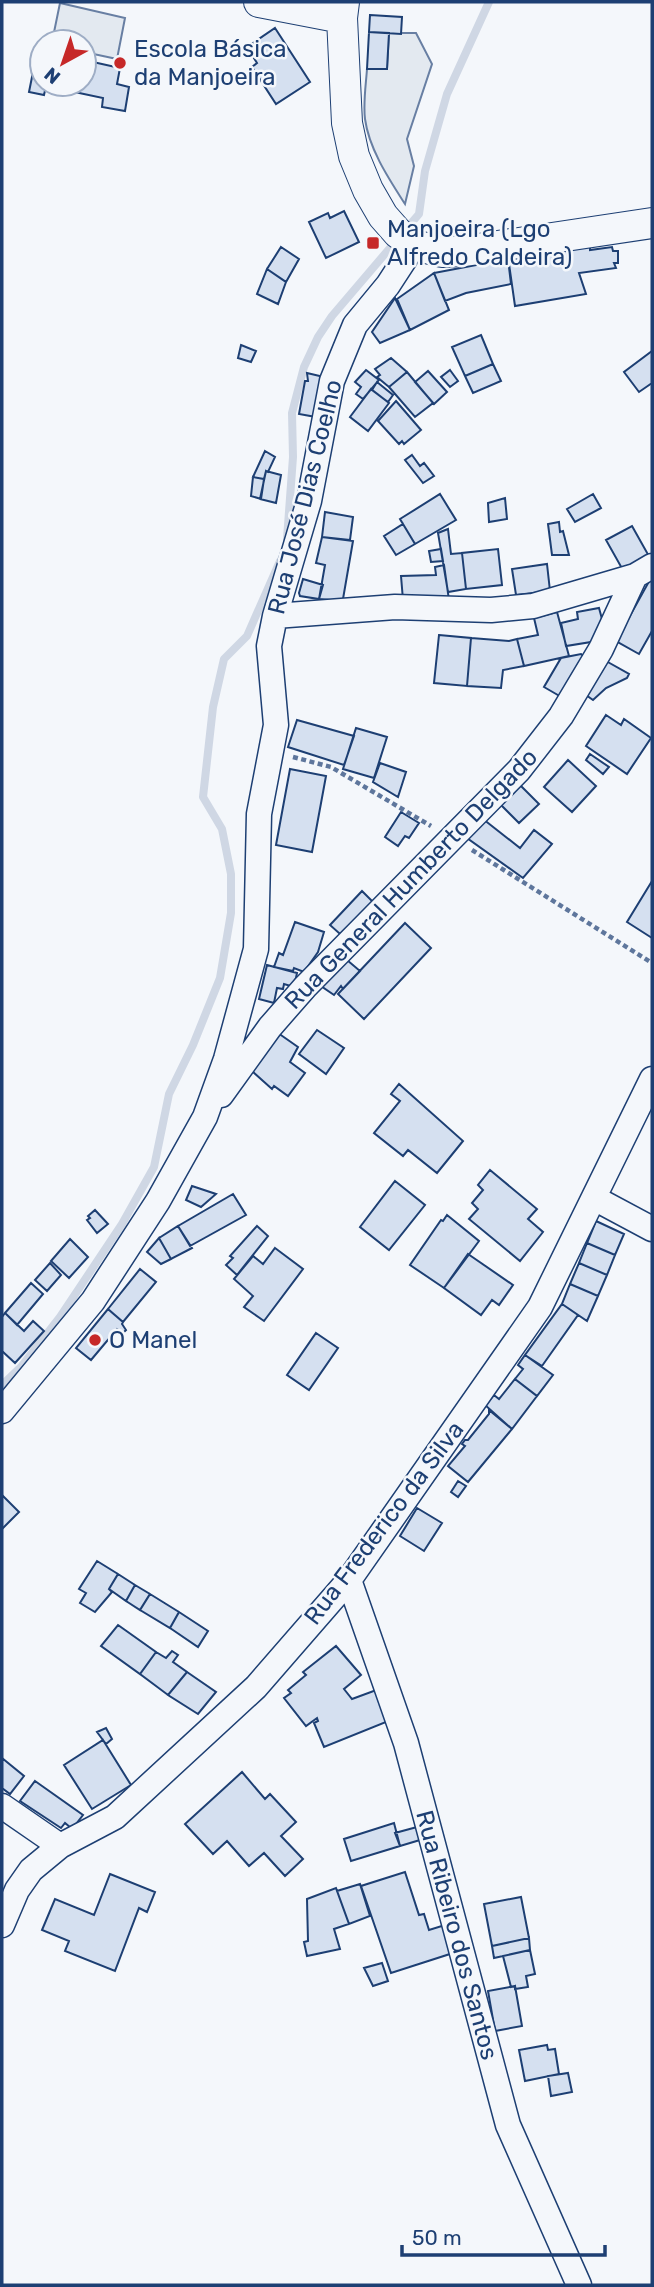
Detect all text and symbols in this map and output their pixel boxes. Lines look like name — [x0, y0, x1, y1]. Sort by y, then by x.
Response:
north arrow — [28, 28, 98, 98]
place label: Escola Básica da Manjoeira — [134, 35, 287, 91]
marker: Escola Básica da Manjoeira — [112, 55, 128, 71]
text: N — [40, 62, 65, 89]
place label: Manjoeira (Lgo Alfredo Caldeira) — [387, 215, 572, 271]
marker: Manjoeira (Lgo Alfredo Caldeira) — [365, 235, 381, 251]
street label: Rua José Dias Coelho — [262, 377, 348, 617]
street label: Rua General Humberto Delgado — [279, 743, 543, 1015]
place label: O Manel — [109, 1326, 197, 1354]
marker: O Manel — [87, 1332, 103, 1348]
street label: Rua Frederico da Silva — [299, 1416, 469, 1630]
street label: Rua Ribeiro dos Santos — [410, 1807, 504, 2063]
scale bar — [402, 2214, 605, 2258]
text: 50 m — [412, 2225, 462, 2250]

